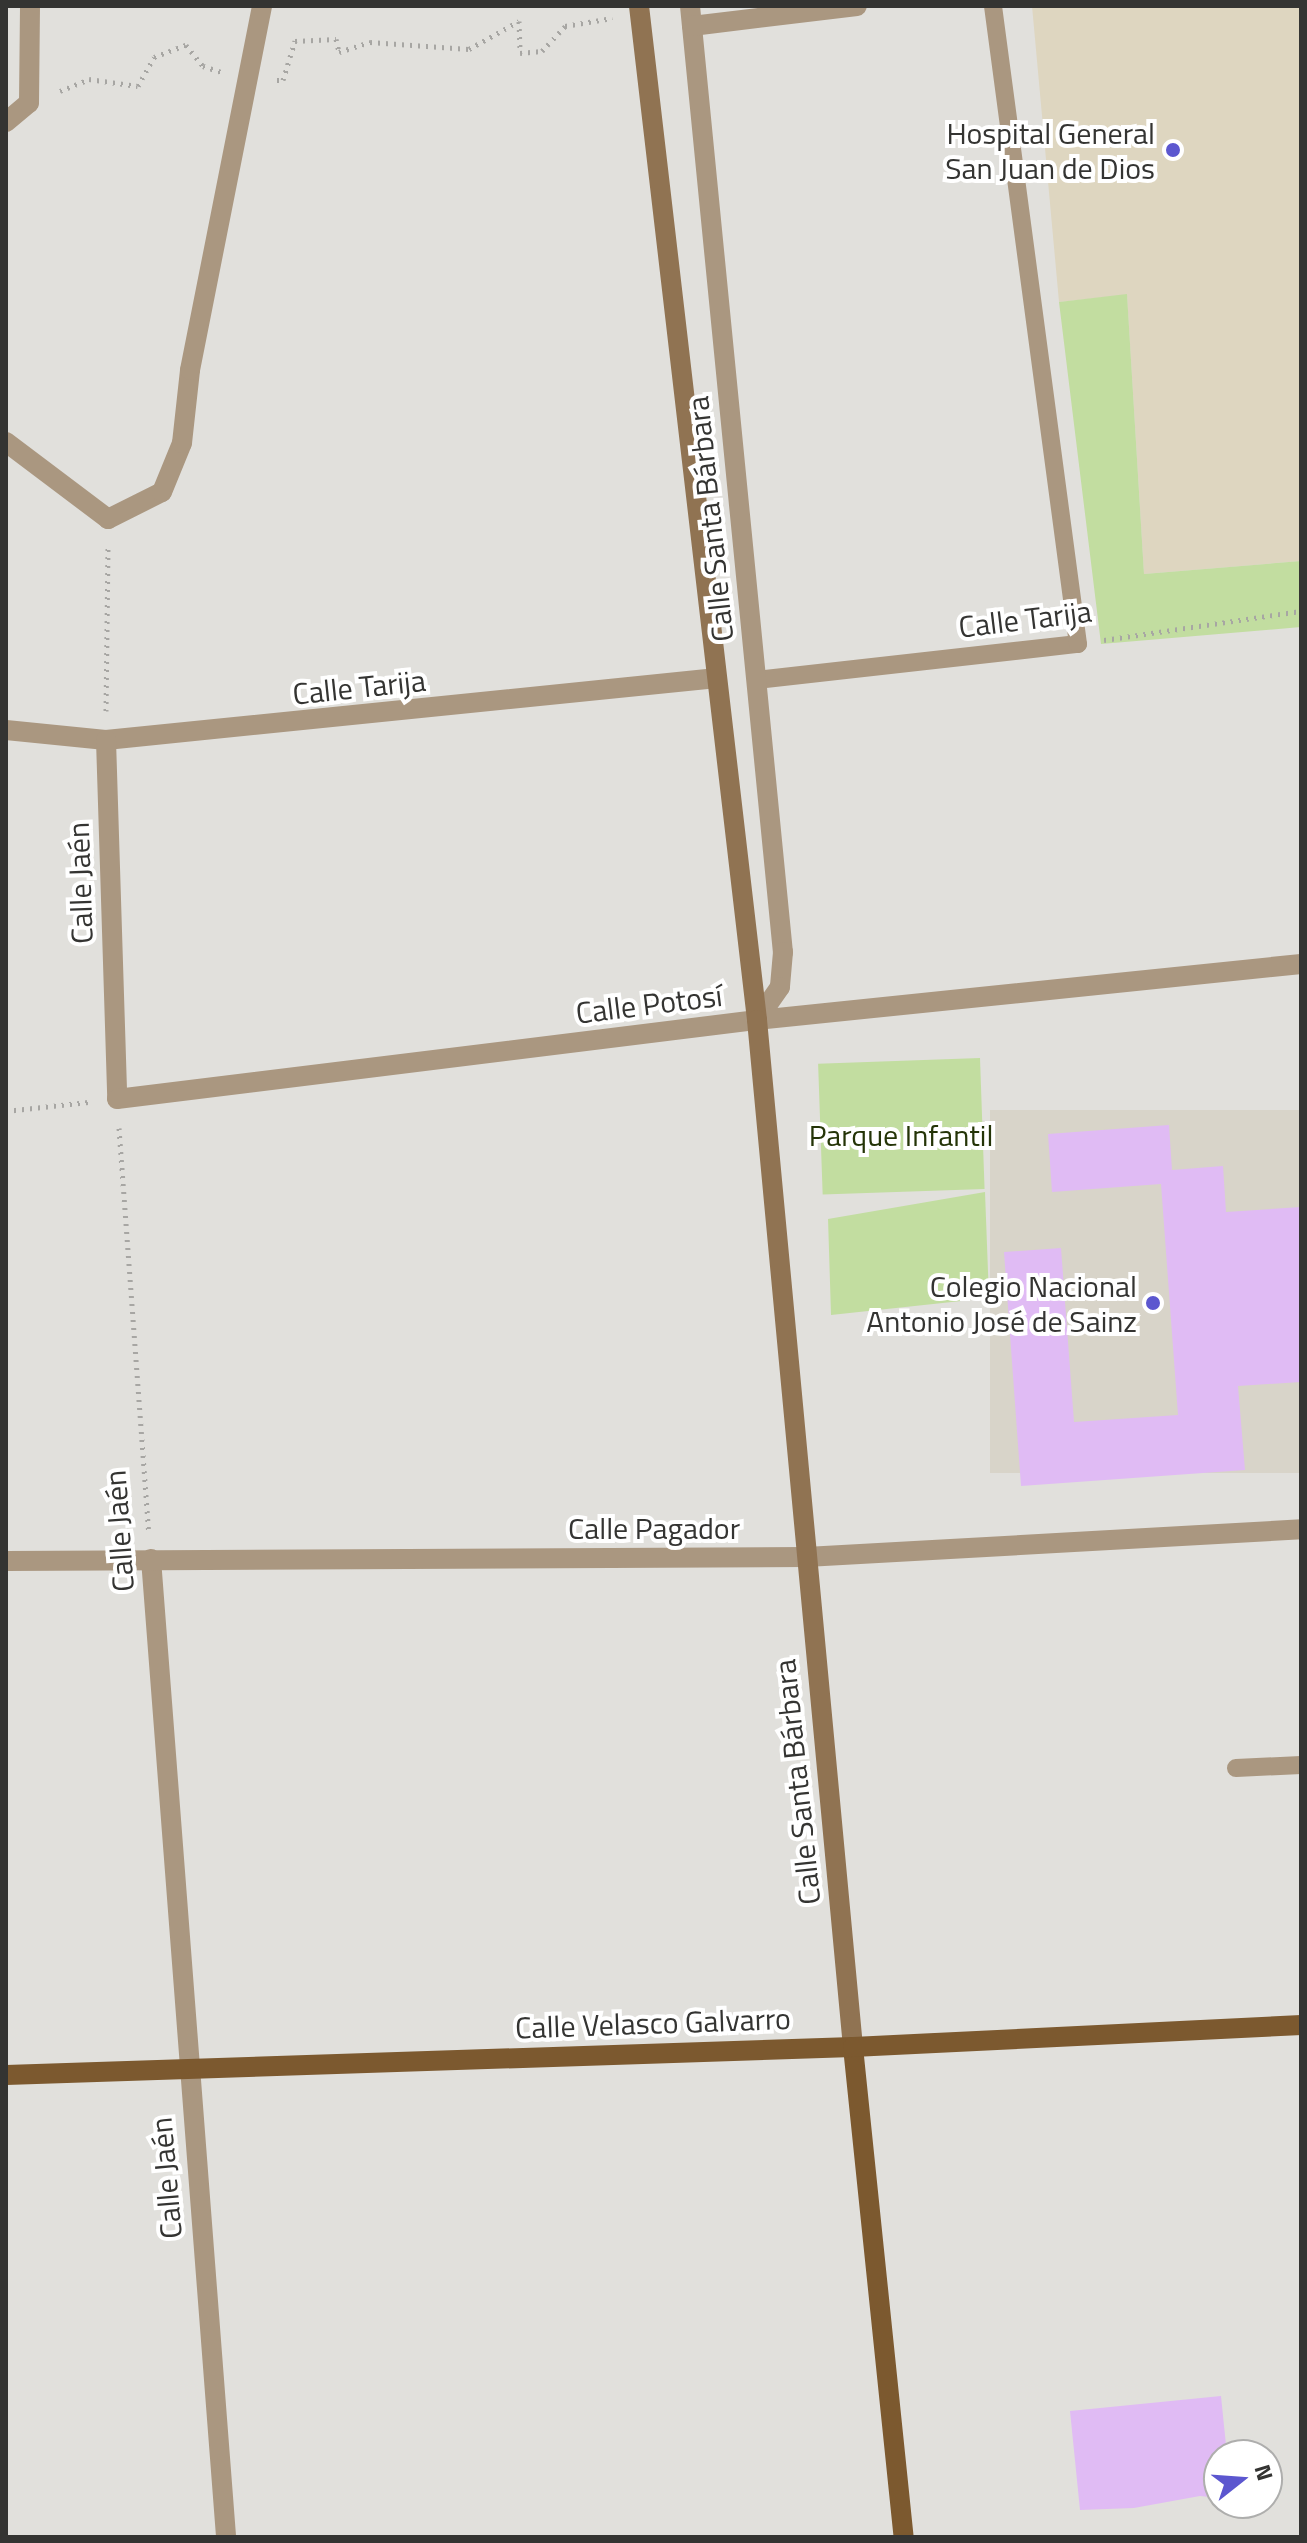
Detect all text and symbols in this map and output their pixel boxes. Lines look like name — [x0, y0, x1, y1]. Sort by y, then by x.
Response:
place label: Hospital General San Juan de Dios — [945, 115, 1155, 186]
marker: Hospital General San Juan de Dios — [1162, 139, 1184, 161]
street label: Calle Santa Bárbara — [679, 395, 741, 643]
street label: Calle Tarija — [956, 593, 1094, 645]
street label: Calle Tarija — [291, 662, 427, 712]
street label: Calle Jaén — [60, 821, 100, 945]
street label: Calle Potosí — [574, 977, 724, 1031]
park label: Parque Infantil — [809, 1117, 993, 1153]
place label: Colegio Nacional Antonio José de Sainz — [866, 1268, 1137, 1338]
marker: Colegio Nacional Antonio José de Sainz — [1144, 1294, 1162, 1312]
street label: Calle Jaén — [97, 1469, 141, 1593]
street label: Calle Pagador — [568, 1510, 740, 1546]
street label: Calle Santa Bárbara — [766, 1658, 828, 1906]
street label: Calle Velasco Galvarro — [515, 2000, 791, 2046]
street label: Calle Jaén — [143, 2116, 189, 2240]
north arrow — [1203, 2439, 1283, 2519]
text: N — [1246, 2460, 1283, 2485]

